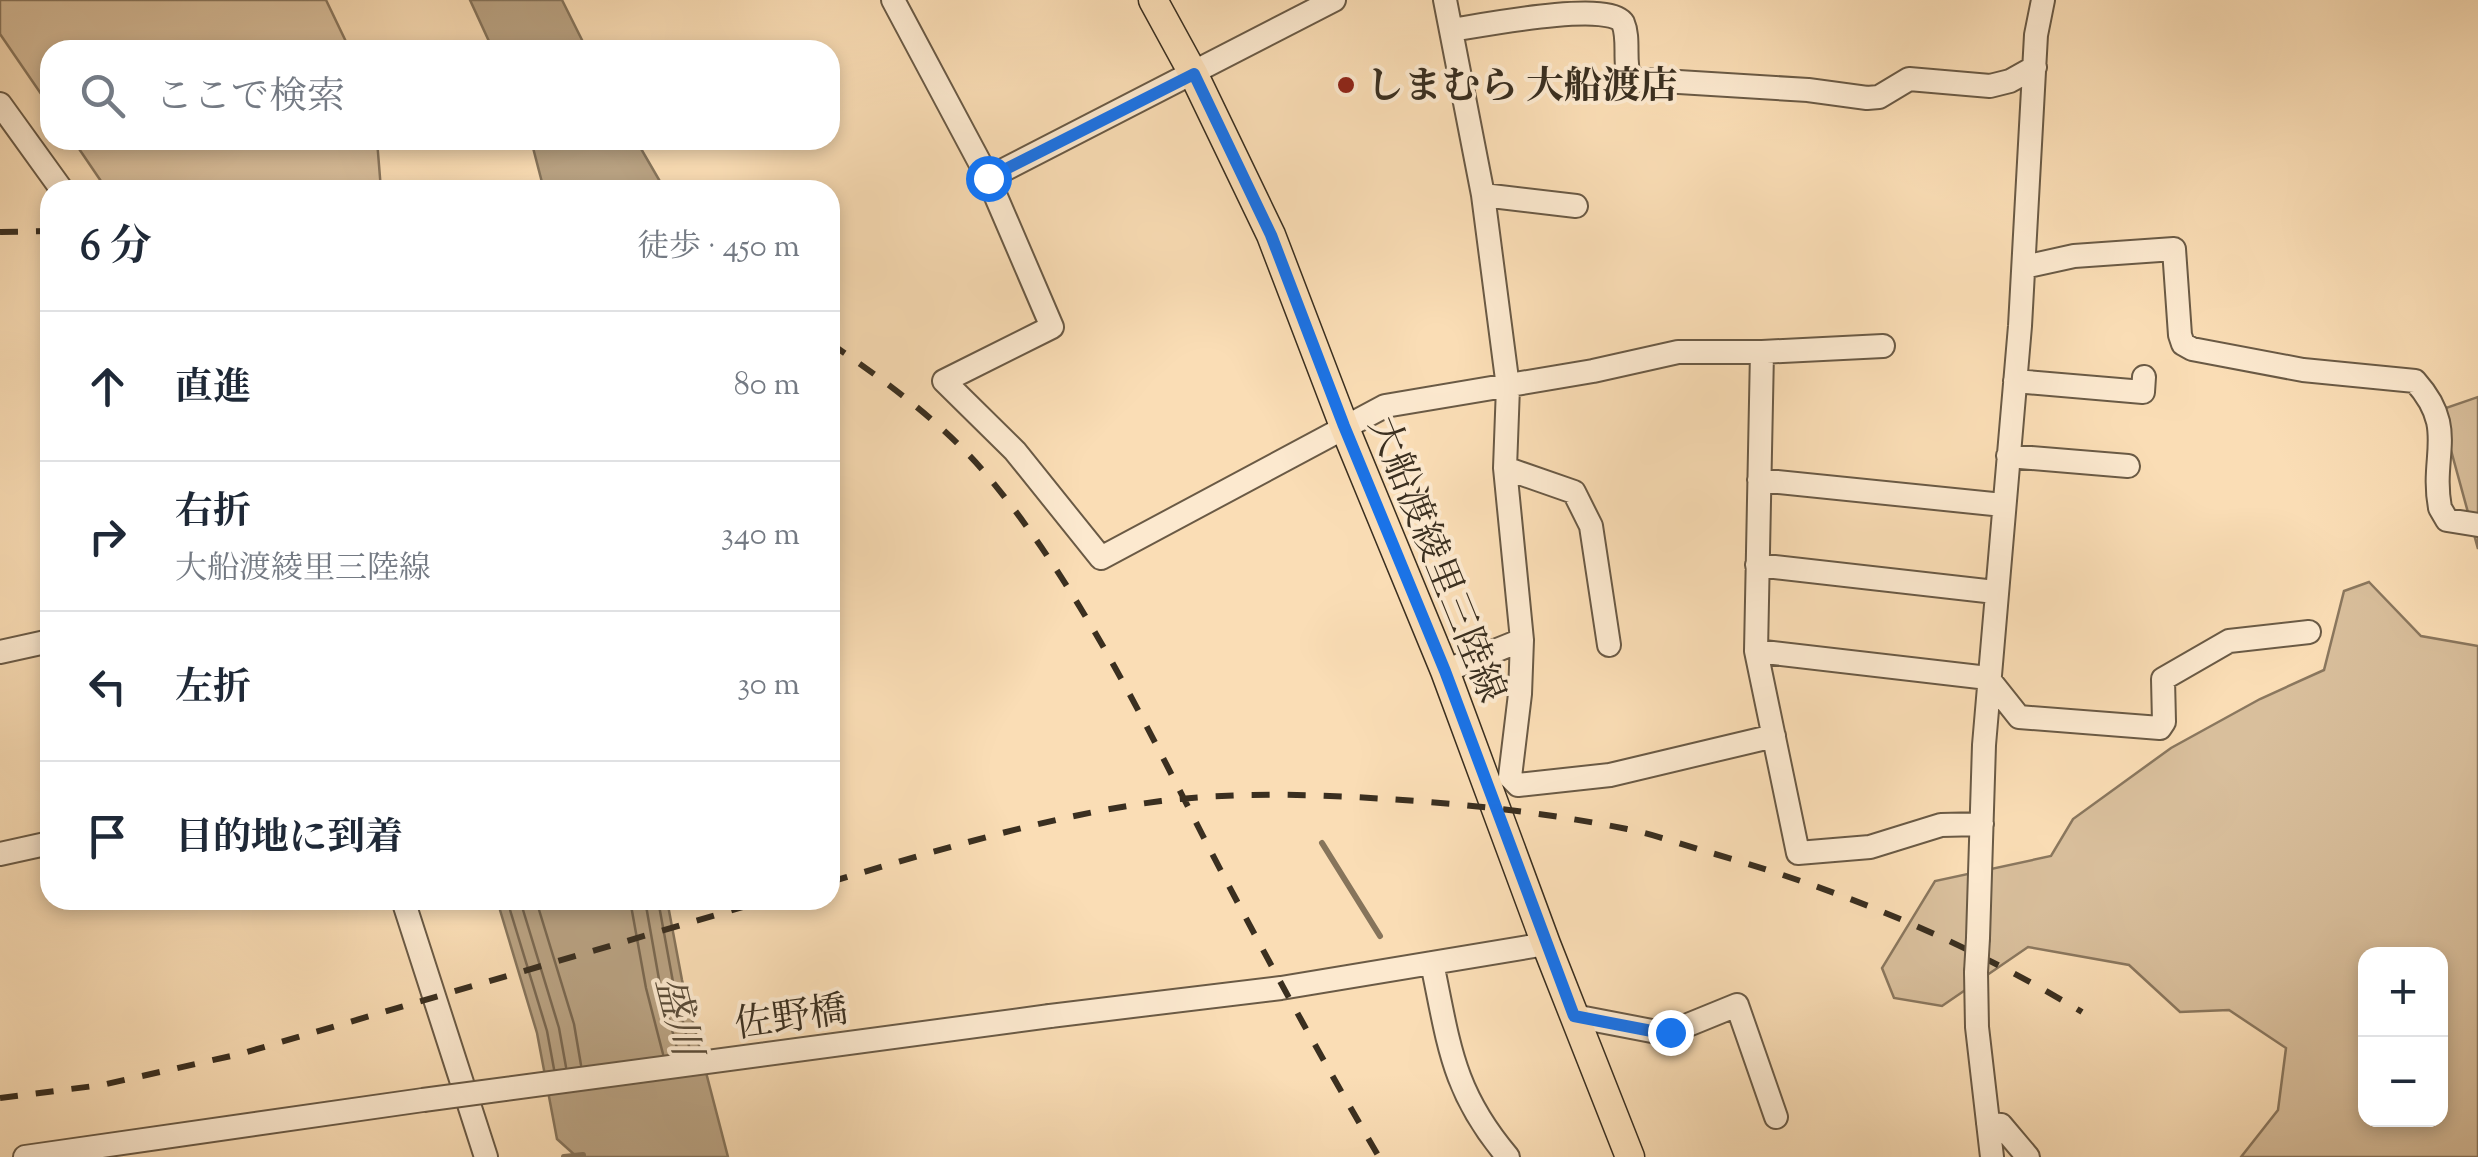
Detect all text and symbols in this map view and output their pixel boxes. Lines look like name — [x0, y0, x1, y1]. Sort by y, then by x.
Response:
search box — [40, 40, 840, 150]
place label: しまむら 大船渡店 — [1366, 62, 1678, 116]
icon: search — [75, 68, 130, 123]
text: ここで検索 — [155, 72, 345, 126]
marker: しまむら 大船渡店 — [1335, 74, 1357, 96]
route start — [966, 156, 1012, 202]
text: 6 分 — [80, 219, 152, 279]
text: 徒歩 · 450 m — [637, 225, 800, 271]
icon: ahead — [80, 359, 135, 414]
text: 直進 — [175, 363, 251, 417]
text: 80 m — [734, 363, 800, 409]
street label: 大船渡綾里三陸線 — [1352, 409, 1516, 712]
text: 右折 — [175, 487, 251, 541]
icon: right — [80, 509, 135, 564]
text: 340 m — [721, 513, 800, 559]
text: 大船渡綾里三陸線 — [175, 547, 431, 593]
icon: left — [80, 659, 135, 714]
text: 左折 — [175, 663, 251, 717]
text: 30 m — [737, 663, 800, 709]
icon: arrive — [80, 809, 135, 864]
text: 目的地に到着 — [175, 813, 403, 867]
map controls — [2358, 947, 2448, 1127]
button: + — [2358, 947, 2448, 1037]
water label: 盛川 — [638, 971, 714, 1067]
street label: 佐野橋 — [731, 985, 852, 1055]
route end — [1648, 1010, 1694, 1056]
button: − — [2358, 1037, 2448, 1127]

